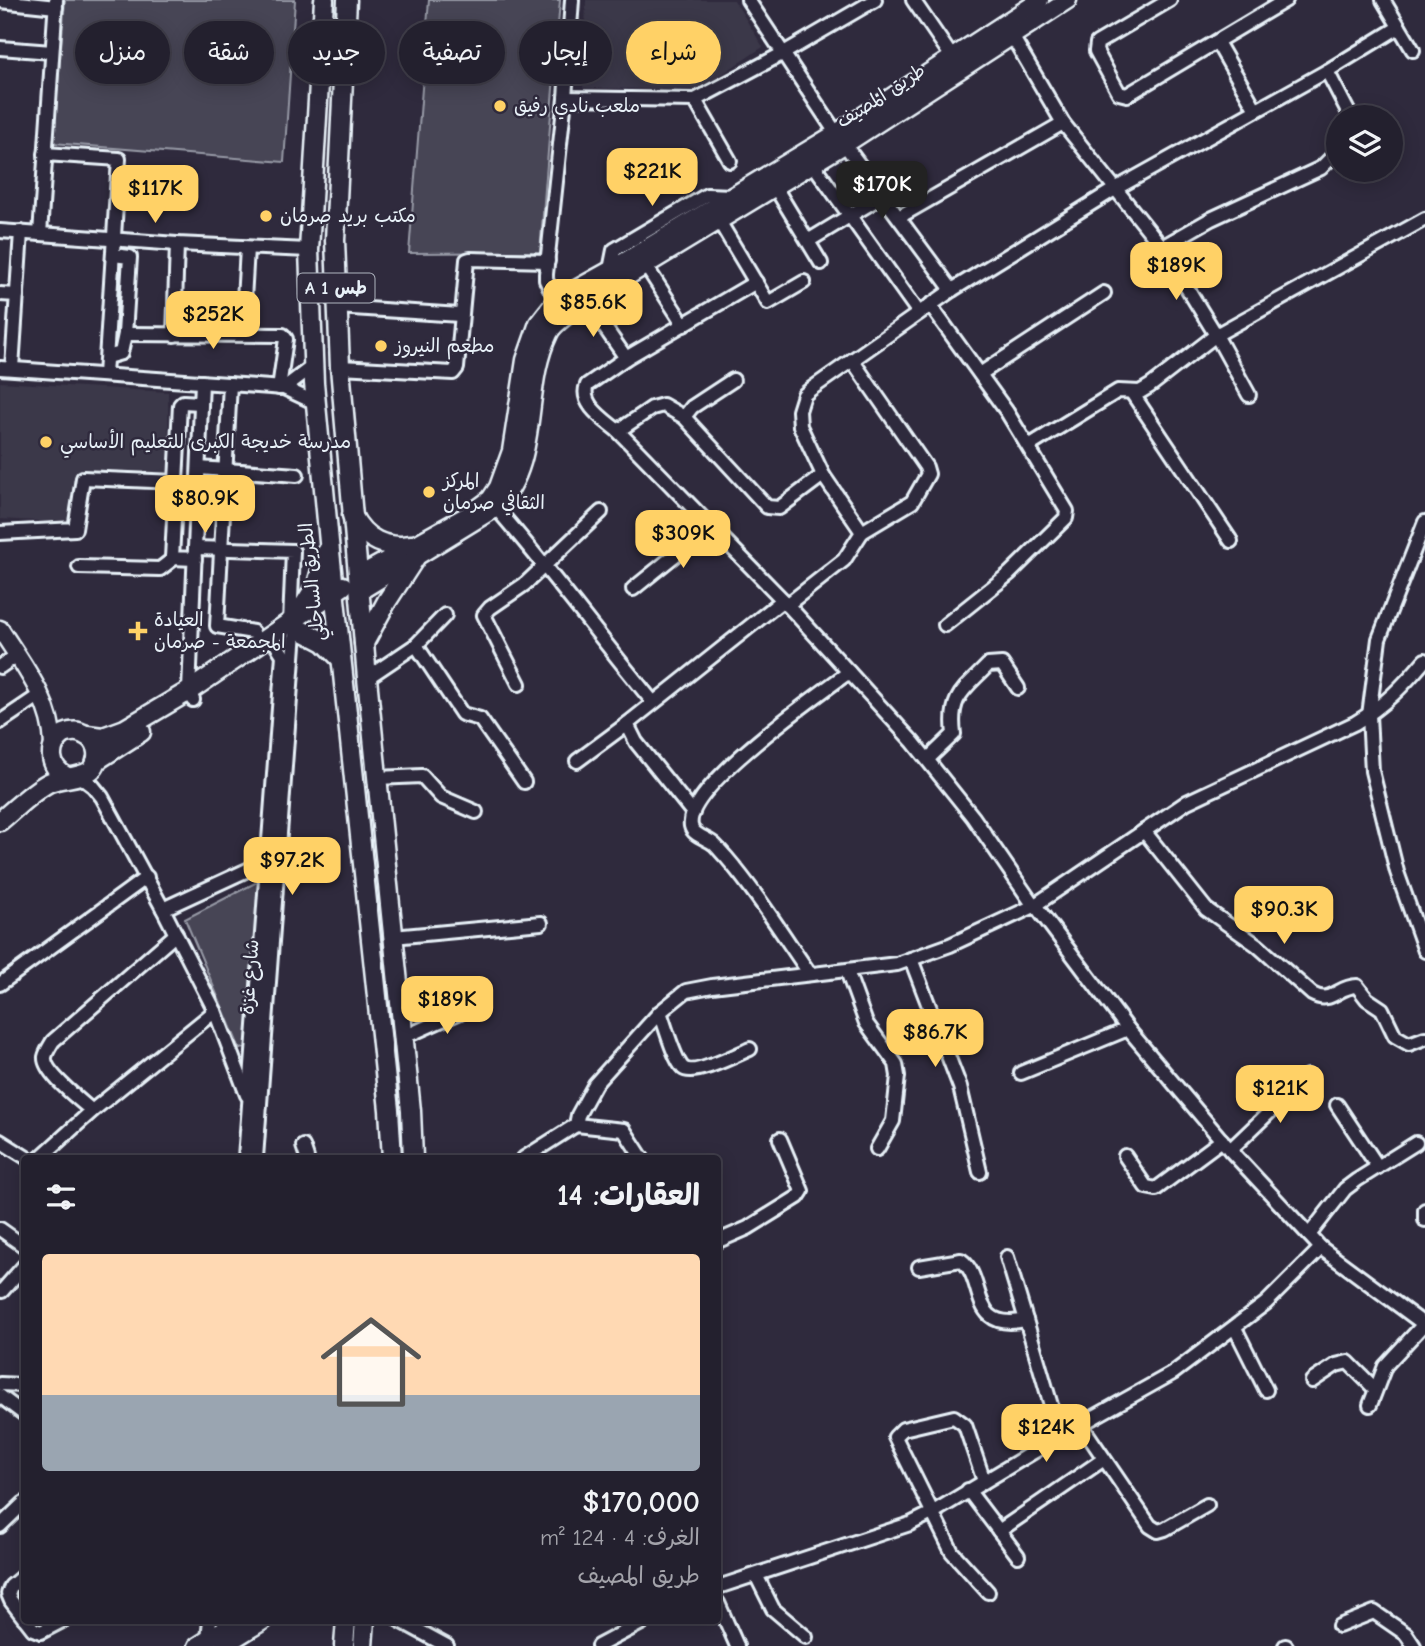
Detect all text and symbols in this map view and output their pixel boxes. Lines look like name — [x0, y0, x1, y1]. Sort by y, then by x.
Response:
chip: منزل — [75, 21, 170, 84]
chip: شقة — [184, 21, 274, 84]
chip: جديد — [288, 21, 385, 84]
chip: تصفية — [399, 21, 505, 84]
chip: إيجار — [519, 21, 612, 84]
chip: شراء — [626, 21, 721, 84]
street label: طريق المصيف — [833, 59, 929, 133]
place label: ملعب نادي رفيق — [514, 95, 640, 120]
marker: ملعب نادي رفيق — [492, 98, 508, 114]
map controls — [1326, 105, 1403, 182]
button: layers — [1326, 105, 1403, 182]
pin: $221K — [603, 148, 701, 208]
text: $221K — [623, 157, 681, 184]
pin: $170K — [833, 162, 931, 221]
pin: $117K — [106, 166, 204, 225]
text: $170K — [852, 170, 912, 197]
text: $117K — [127, 174, 183, 201]
place label: مكتب بريد صرمان — [280, 205, 416, 227]
marker: مكتب بريد صرمان — [258, 208, 274, 224]
pin: $189K — [1127, 243, 1225, 302]
text: $189K — [1146, 251, 1206, 278]
road number: A 1 طس — [298, 274, 374, 302]
pin: $85.6K — [536, 280, 650, 339]
text: $85.6K — [560, 288, 626, 315]
pin: $252K — [164, 292, 262, 351]
text: $252K — [182, 300, 244, 327]
place label: مطعم النيروز — [393, 335, 495, 360]
marker: مطعم النيروز — [373, 338, 389, 354]
place label: مدرسة خديجة الكبرى للتعليم الأساسي — [60, 429, 351, 458]
marker: مدرسة خديجة الكبرى للتعليم الأساسي — [38, 434, 54, 450]
place label: المركز الثقافي صرمان — [441, 470, 545, 516]
pin: $80.9K — [148, 476, 262, 535]
text: $80.9K — [171, 484, 239, 511]
marker: المركز الثقافي صرمان — [421, 484, 437, 500]
pin: $309K — [634, 510, 732, 570]
text: $309K — [651, 519, 715, 546]
street label: الطريق الساحلي — [295, 521, 334, 642]
place label: العيادة المجمعة - صرمان — [154, 609, 286, 653]
marker: العيادة المجمعة - صرمان — [128, 621, 148, 641]
pin: $97.2K — [235, 838, 349, 897]
text: $97.2K — [260, 846, 324, 873]
pin: $90.3K — [1227, 886, 1341, 946]
text: $90.3K — [1250, 895, 1318, 922]
street label: شارع غزة — [236, 939, 266, 1015]
pin: $189K — [398, 976, 496, 1036]
text: $189K — [417, 985, 477, 1012]
pin: $86.7K — [878, 1010, 992, 1069]
text: $86.7K — [902, 1018, 968, 1045]
pin: $121K — [1231, 1066, 1329, 1125]
text: $121K — [1252, 1074, 1308, 1101]
icon: filters — [42, 1178, 80, 1216]
text: العقارات: 14 — [557, 1178, 700, 1213]
icon: home — [308, 1299, 434, 1425]
pin: $124K — [997, 1404, 1095, 1464]
text: $124K — [1017, 1413, 1075, 1440]
text: $170,000 — [582, 1485, 700, 1520]
text: الغرف: 4 · 124 m² — [540, 1524, 700, 1551]
text: طريق المصيف — [577, 1562, 700, 1589]

